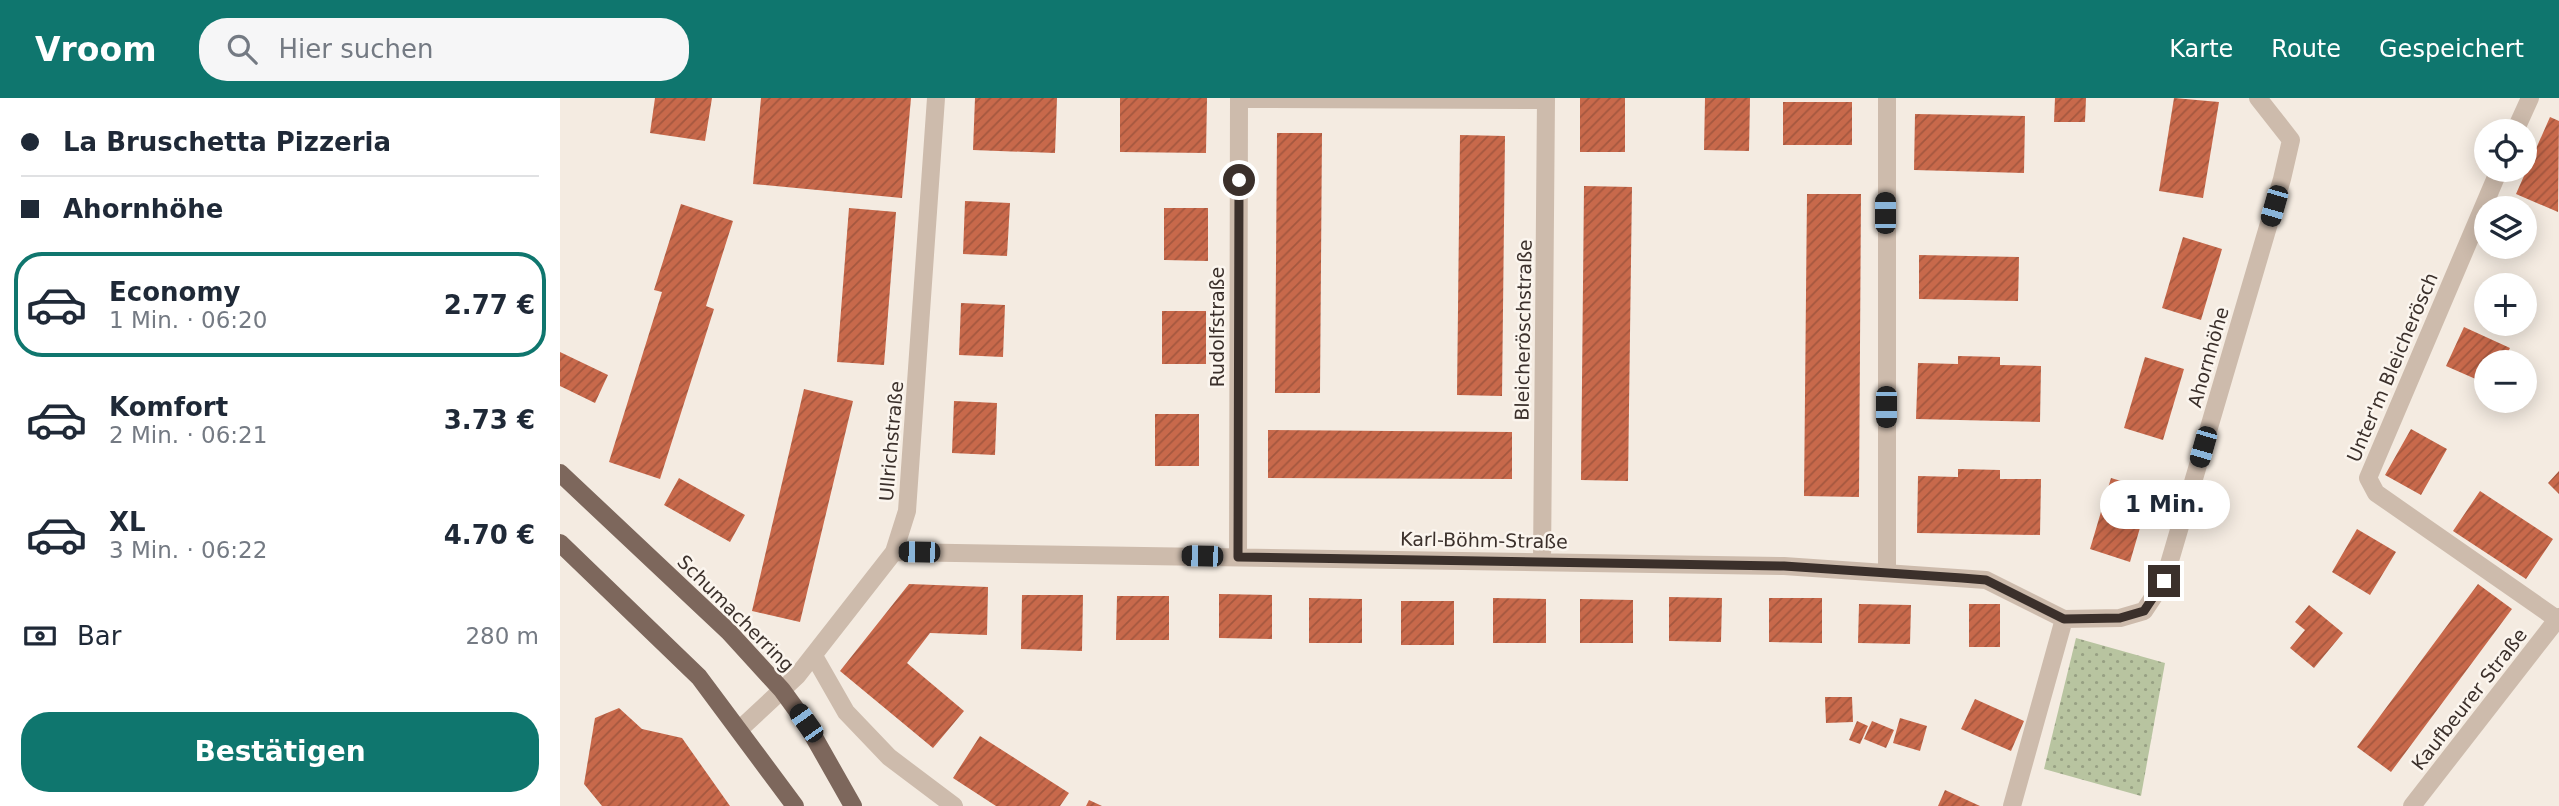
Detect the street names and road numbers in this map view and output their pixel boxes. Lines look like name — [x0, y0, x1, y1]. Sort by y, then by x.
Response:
street label: Bleicheröschstraße — [1510, 239, 1536, 421]
street label: Rudolfstraße — [1206, 267, 1228, 387]
street label: Unter'm Bleicherösch — [2342, 269, 2442, 465]
street label: Ahornhöhe — [2183, 304, 2233, 410]
street label: Ullrichstraße — [875, 380, 907, 502]
street label: Karl-Böhm-Straße — [1400, 528, 1568, 552]
street label: Schumacherring — [673, 550, 799, 676]
street label: Kaufbeurer Straße — [2407, 624, 2531, 774]

